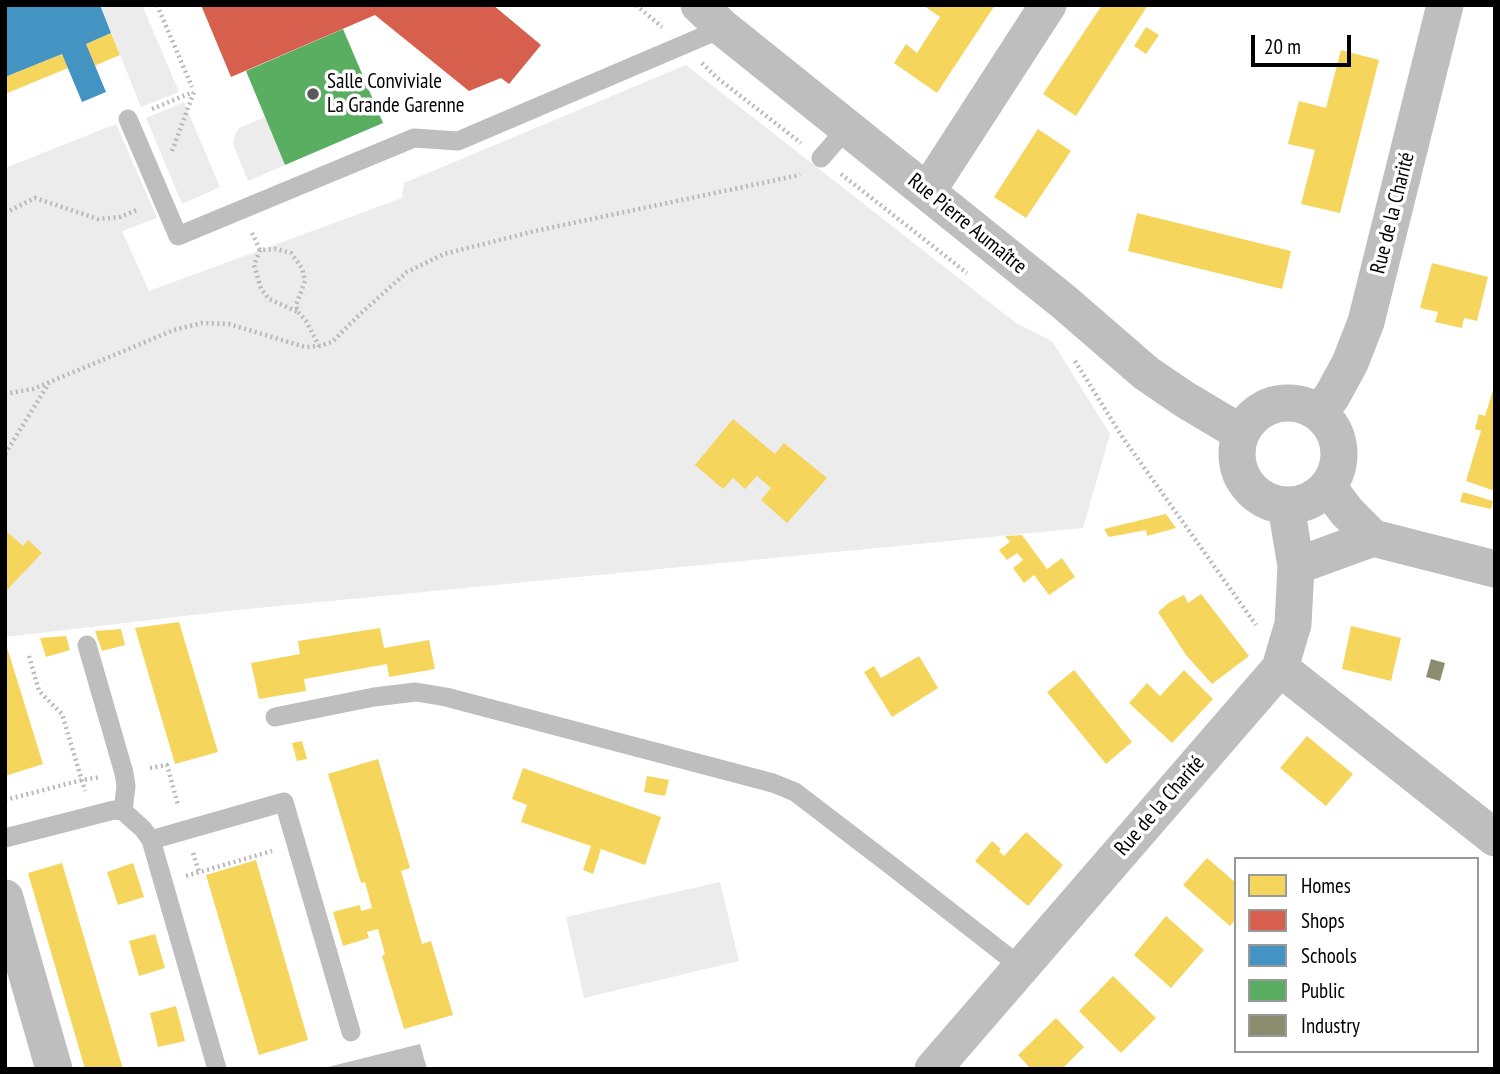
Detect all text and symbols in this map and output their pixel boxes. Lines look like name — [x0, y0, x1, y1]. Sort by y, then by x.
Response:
scale bar — [1255, 21, 1355, 65]
text: 20 m — [1264, 33, 1301, 60]
place label: Salle Conviviale La Grande Garenne — [327, 69, 464, 119]
marker: Salle Conviviale La Grande Garenne — [305, 86, 321, 102]
street label: Rue de la Charité — [1366, 150, 1420, 276]
street label: Rue Pierre Aumaître — [903, 168, 1031, 280]
street label: Rue de la Charité — [1110, 751, 1210, 861]
legend — [1234, 857, 1479, 1053]
text: Homes — [1301, 872, 1351, 899]
text: Shops — [1301, 907, 1345, 934]
text: Schools — [1301, 942, 1357, 969]
text: Public — [1301, 977, 1345, 1004]
text: Industry — [1301, 1012, 1360, 1039]

